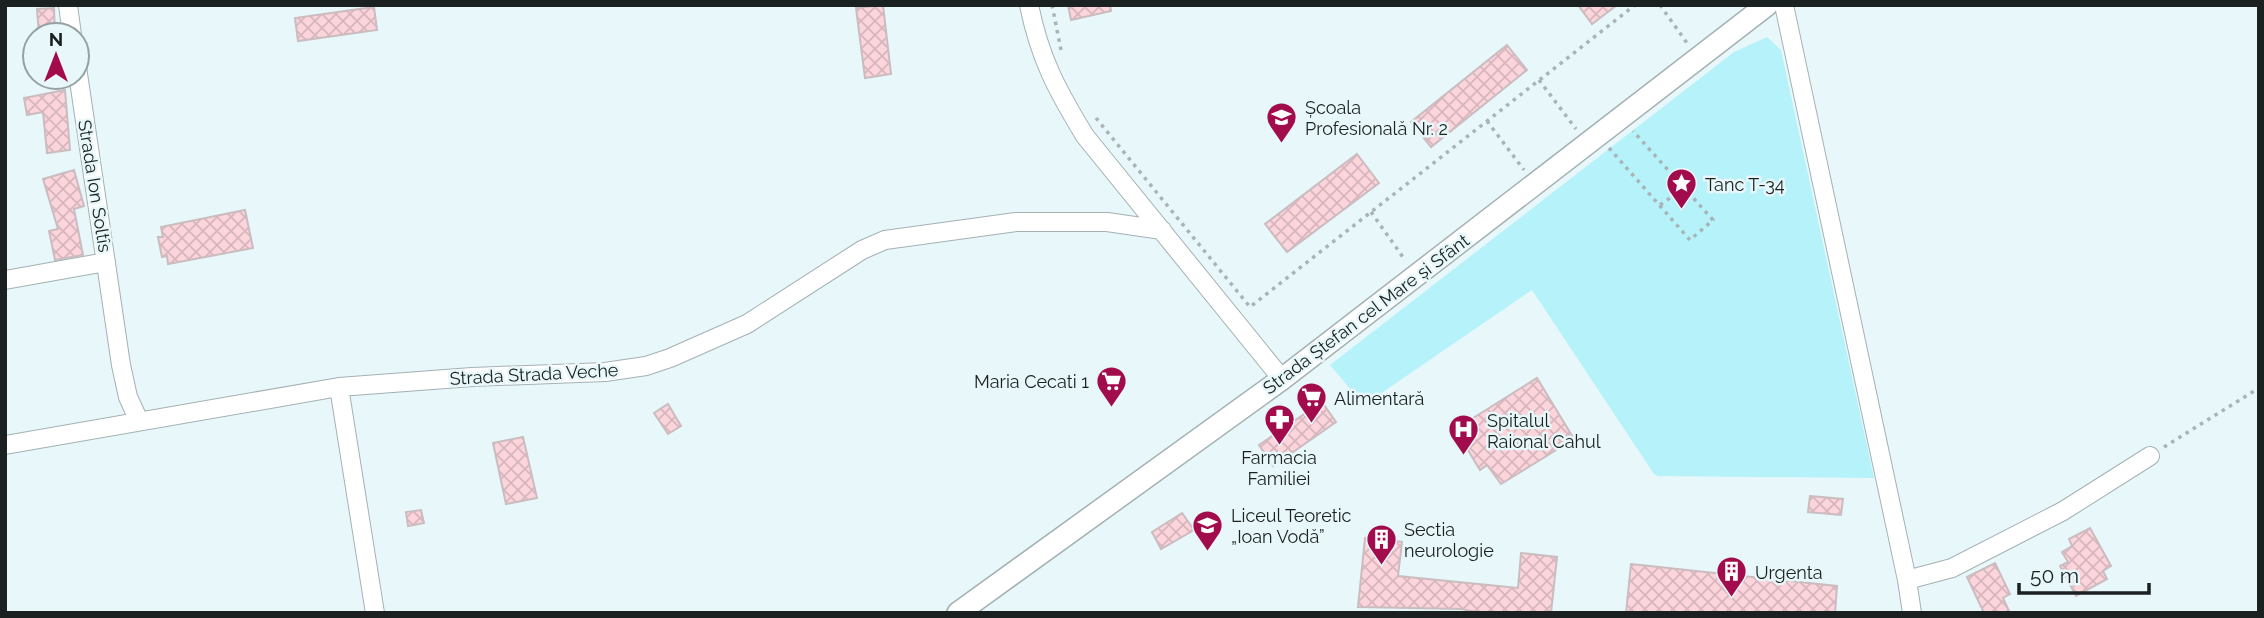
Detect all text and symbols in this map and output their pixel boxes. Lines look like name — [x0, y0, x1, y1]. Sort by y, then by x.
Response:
north arrow — [21, 21, 91, 91]
text: N — [49, 28, 63, 50]
place label: Școala Profesională Nr. 2 — [1305, 97, 1448, 139]
school or university icon: Școala Profesională Nr. 2 — [1265, 100, 1299, 144]
street label: Strada Ion Soltîs — [74, 118, 116, 254]
place icon: Tanc T-34 — [1665, 167, 1699, 211]
place label: Tanc T-34 — [1705, 174, 1785, 195]
street label: Strada Ștefan cel Mare și Sfânt — [1259, 230, 1473, 398]
street label: Strada Strada Veche — [449, 359, 619, 389]
supermarket icon: Maria Cecati 1 — [1095, 364, 1129, 408]
place label: Maria Cecati 1 — [974, 371, 1089, 392]
supermarket icon: Alimentară — [1294, 381, 1328, 425]
place label: Alimentară — [1334, 388, 1424, 409]
pharmacy icon: Farmacia Familiei — [1262, 402, 1296, 446]
place label: Spitalul Raional Cahul — [1487, 410, 1601, 452]
hospital icon: Spitalul Raional Cahul — [1447, 413, 1481, 457]
place label: Farmacia Familiei — [1241, 447, 1317, 489]
place label: Liceul Teoretic „Ioan Vodă” — [1231, 505, 1352, 547]
school or university icon: Liceul Teoretic „Ioan Vodă” — [1191, 508, 1225, 552]
place label: Sectia neurologie — [1404, 519, 1494, 561]
building icon: Sectia neurologie — [1364, 522, 1398, 566]
scale bar — [2019, 552, 2148, 596]
building icon: Urgenta — [1715, 555, 1749, 599]
place label: Urgenta — [1755, 562, 1823, 583]
text: 50 m — [2030, 563, 2079, 588]

